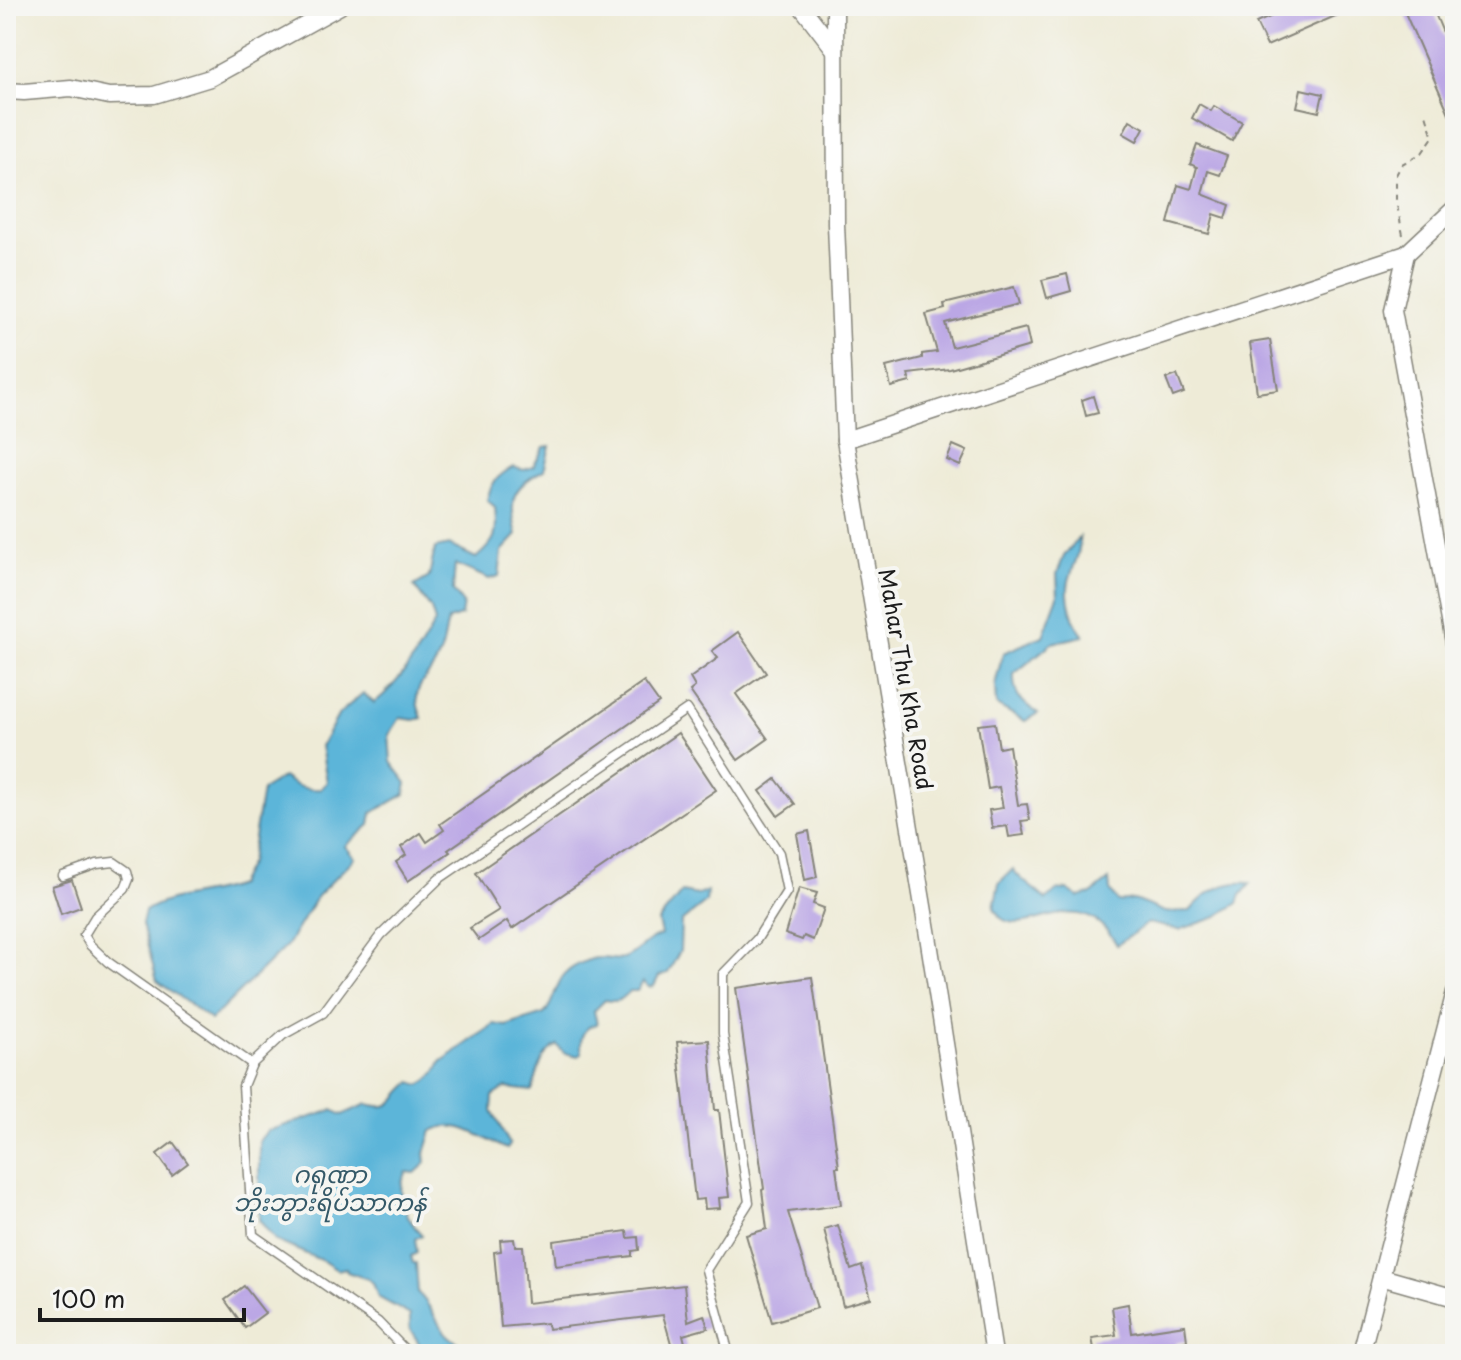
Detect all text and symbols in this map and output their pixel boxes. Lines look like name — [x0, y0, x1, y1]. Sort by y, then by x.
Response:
street label: Mahar Thu Kha Road — [871, 566, 943, 792]
water label: ဂရုဏာ ဘိုးဘွားရိပ်သာကန် — [234, 1155, 429, 1223]
scale bar — [40, 1272, 244, 1322]
text: 100 m — [52, 1280, 125, 1316]

